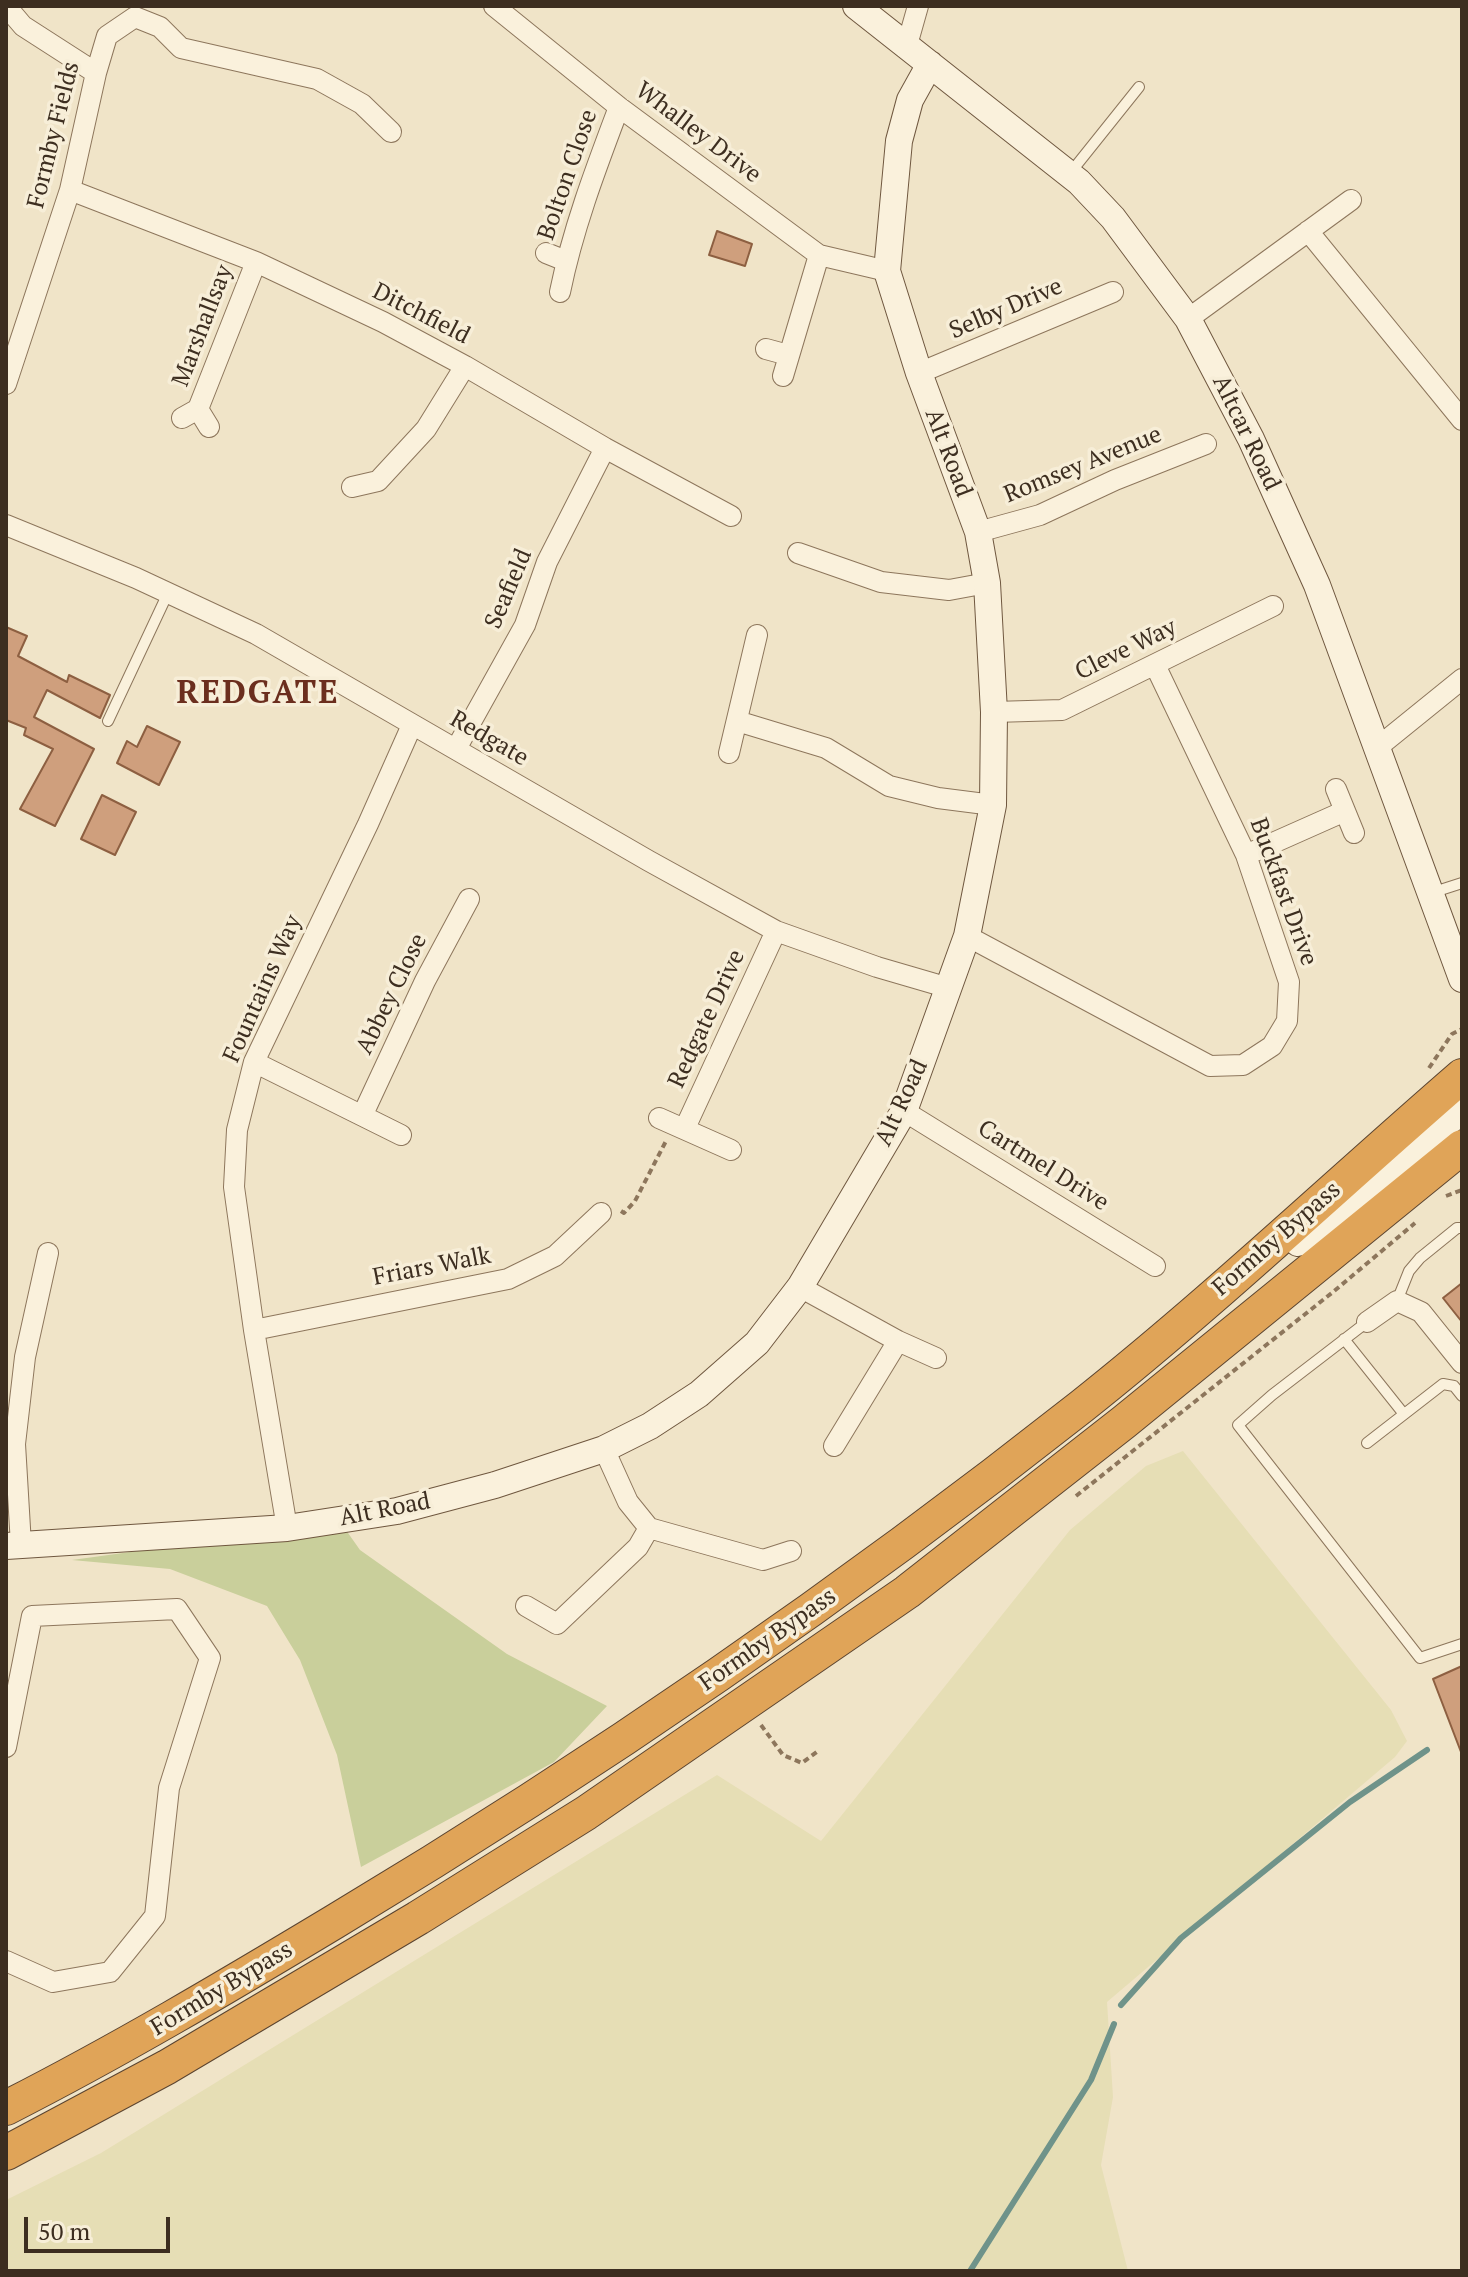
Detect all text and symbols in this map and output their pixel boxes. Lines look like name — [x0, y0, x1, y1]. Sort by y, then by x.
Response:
street label: Formby Fields — [22, 59, 86, 211]
street label: Whalley Drive — [629, 76, 767, 190]
street label: Bolton Close — [532, 106, 604, 244]
street label: Marshallsay — [167, 261, 239, 391]
street label: Selby Drive — [945, 272, 1067, 346]
street label: Ditchfield — [368, 277, 474, 351]
street label: Altcar Road — [1206, 371, 1286, 495]
street label: Alt Road — [918, 405, 978, 501]
street label: Romsey Avenue — [1000, 420, 1166, 510]
street label: Seafield — [479, 545, 539, 633]
street label: Cleve Way — [1071, 613, 1181, 687]
district label: REDGATE — [177, 675, 339, 713]
street label: Redgate — [445, 705, 533, 773]
street label: Buckfast Drive — [1243, 814, 1323, 970]
street label: Fountains Way — [218, 911, 308, 1067]
street label: Abbey Close — [350, 929, 434, 1059]
street label: Redgate Drive — [662, 945, 752, 1093]
street label: Alt Road — [870, 1055, 934, 1151]
street label: Cartmel Drive — [972, 1114, 1114, 1218]
street label: Formby Bypass — [1207, 1176, 1347, 1302]
street label: Friars Walk — [371, 1241, 493, 1293]
street label: Alt Road — [337, 1487, 433, 1533]
street label: Formby Bypass — [694, 1582, 842, 1698]
street label: Formby Bypass — [146, 1935, 298, 2043]
scale bar — [28, 2201, 174, 2251]
text: 50 m — [38, 2215, 90, 2247]

